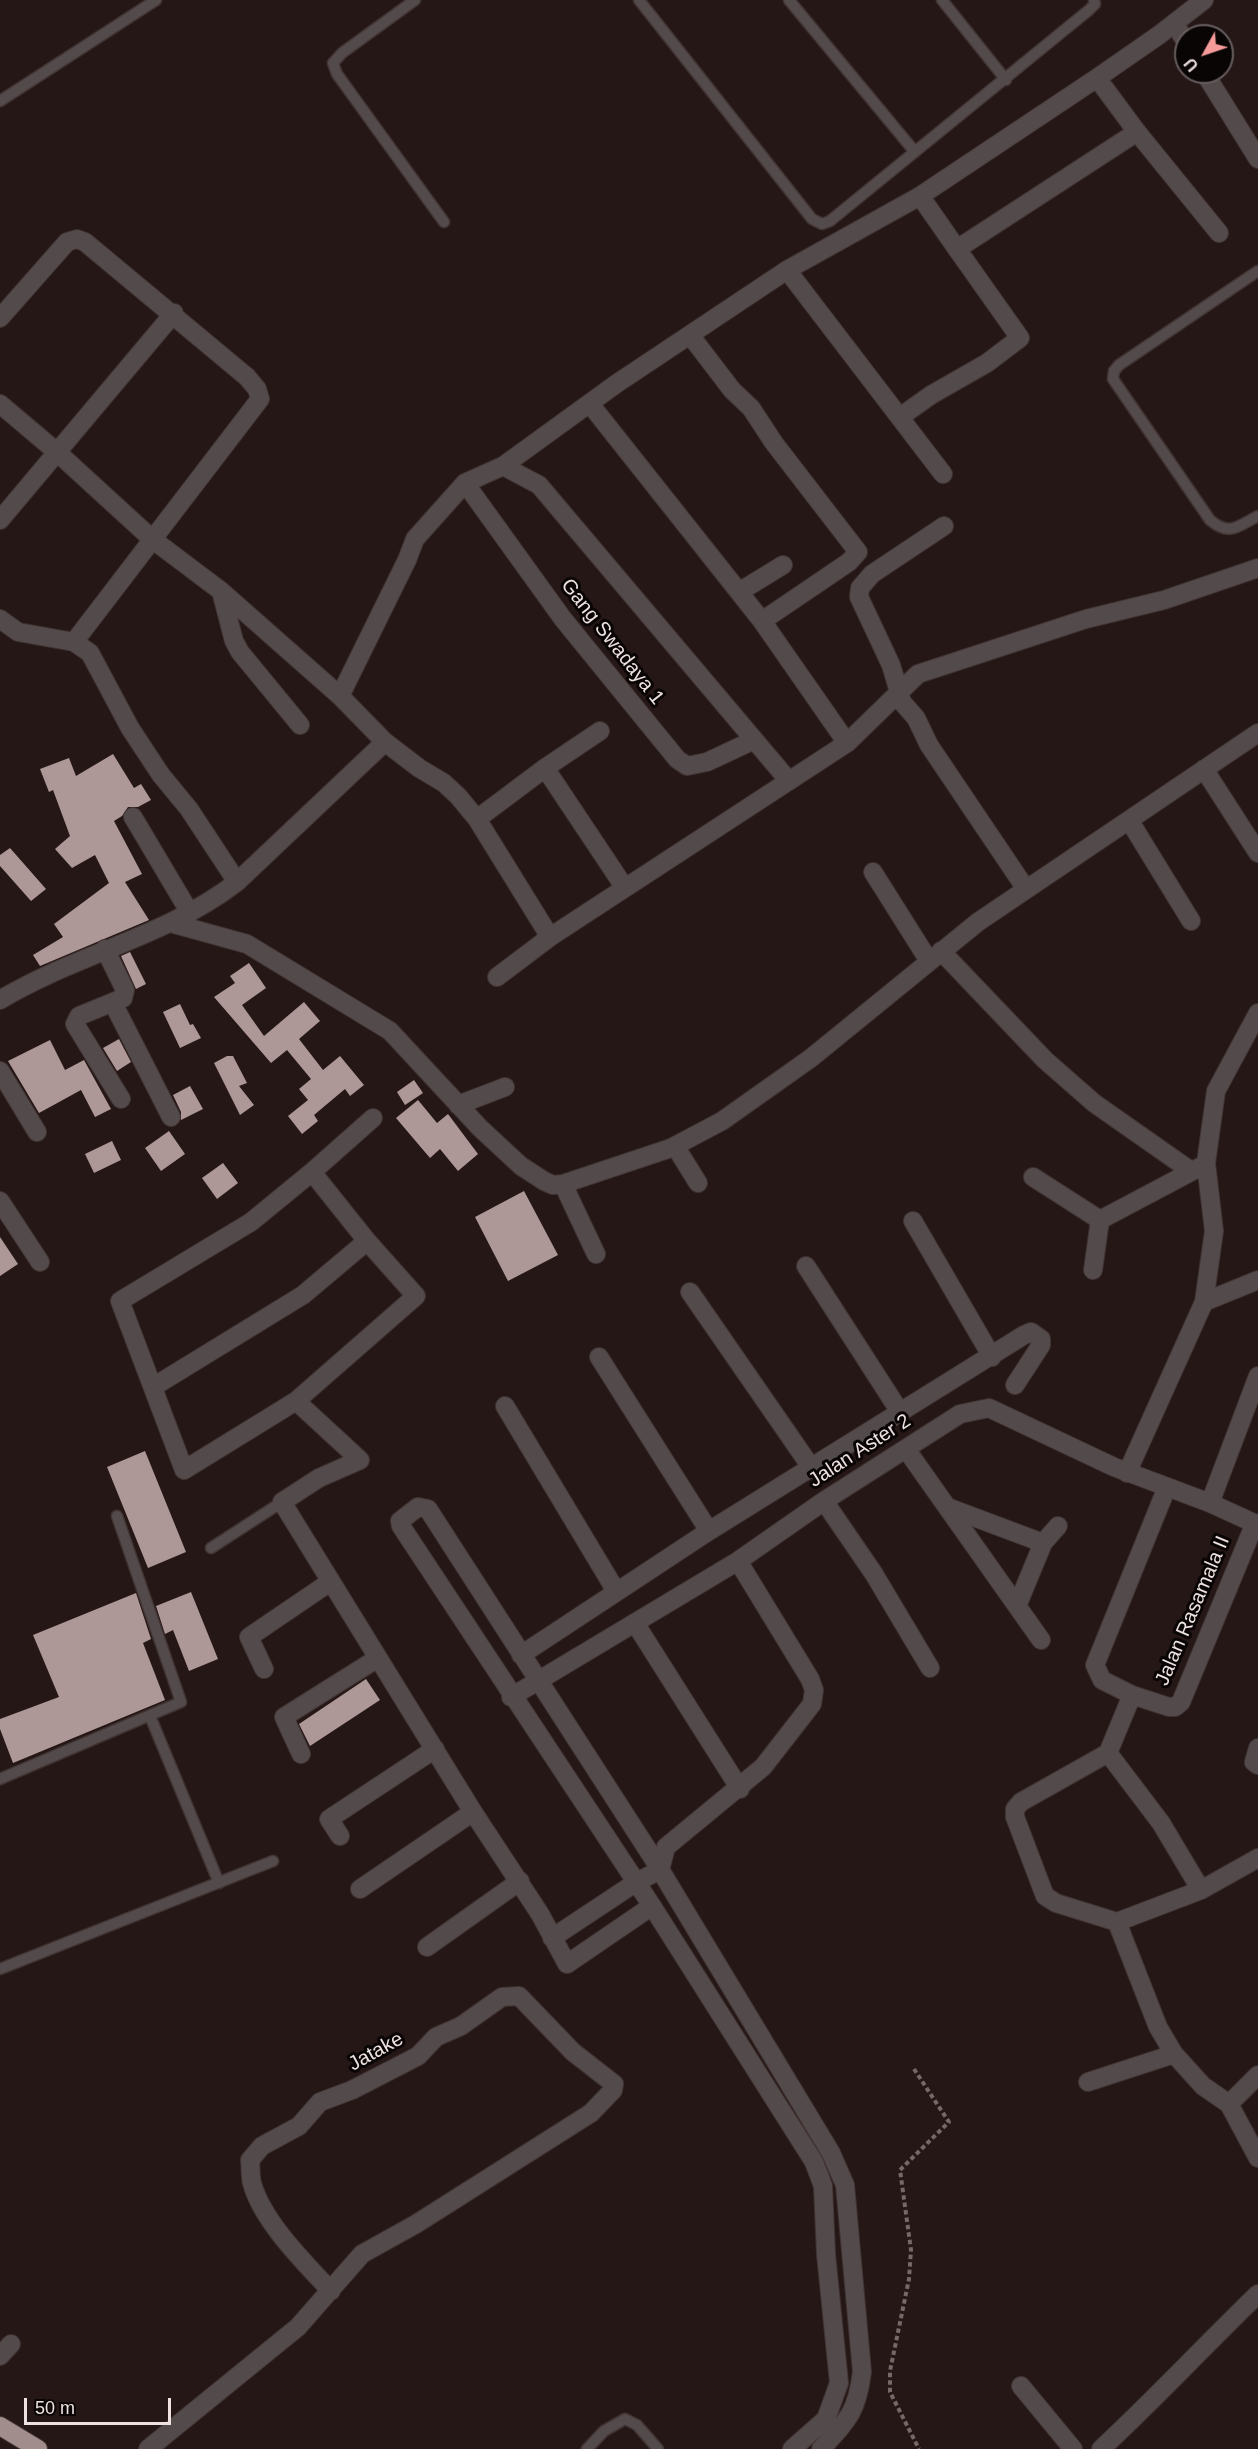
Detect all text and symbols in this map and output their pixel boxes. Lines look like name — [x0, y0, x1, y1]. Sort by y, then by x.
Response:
north arrow — [1174, 24, 1234, 84]
text: U — [1181, 55, 1202, 74]
street label: Gang Swadaya 1 — [555, 574, 669, 710]
street label: Jalan Aster 2 — [805, 1409, 915, 1493]
street label: Jalan Rasamala II — [1151, 1533, 1235, 1689]
street label: Jatake — [344, 2027, 408, 2077]
scale bar — [27, 2386, 174, 2424]
text: 50 m — [35, 2398, 75, 2418]

